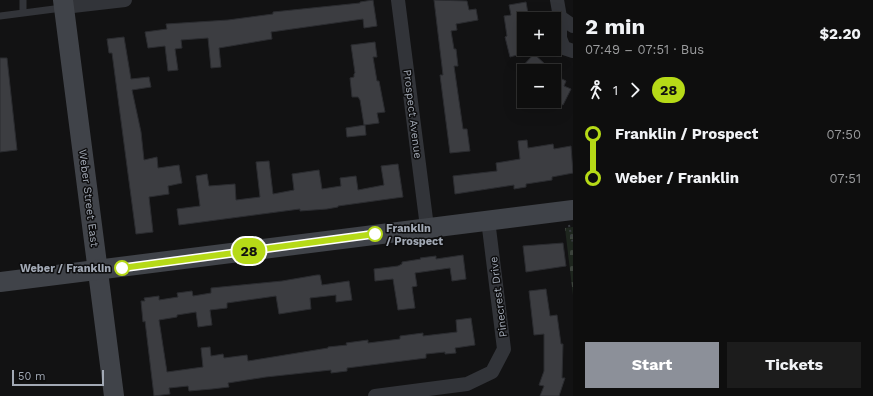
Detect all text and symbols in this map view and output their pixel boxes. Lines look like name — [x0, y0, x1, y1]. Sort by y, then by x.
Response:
map controls — [517, 12, 561, 108]
button: + — [517, 12, 561, 56]
text: 2 min — [585, 14, 645, 39]
text: $2.20 — [819, 25, 861, 43]
text: 07:49 – 07:51 · Bus — [585, 42, 704, 57]
button: − — [517, 64, 561, 108]
street label: Prospect Avenue — [401, 69, 424, 159]
icon: walk — [585, 79, 607, 101]
icon: forward — [624, 79, 646, 101]
text: 28 — [660, 82, 677, 98]
text: 1 — [613, 83, 618, 98]
text: Franklin / Prospect — [615, 125, 758, 143]
text: 07:50 — [826, 127, 861, 142]
street label: Weber Street East — [76, 148, 101, 248]
text: Weber / Franklin — [615, 169, 739, 187]
text: 07:51 — [829, 171, 861, 186]
place label: Franklin / Prospect — [386, 222, 443, 248]
marker: Franklin / Prospect — [367, 226, 383, 242]
line badge: 28 — [231, 238, 267, 264]
text: 28 — [240, 243, 258, 259]
street label: Pinecrest Drive — [487, 256, 510, 338]
marker: Weber / Franklin — [114, 260, 130, 276]
place label: Weber / Franklin — [20, 262, 111, 275]
button: Start — [585, 342, 719, 388]
button: Tickets — [727, 342, 861, 388]
scale bar — [12, 368, 104, 387]
text: 50 m — [18, 370, 45, 383]

